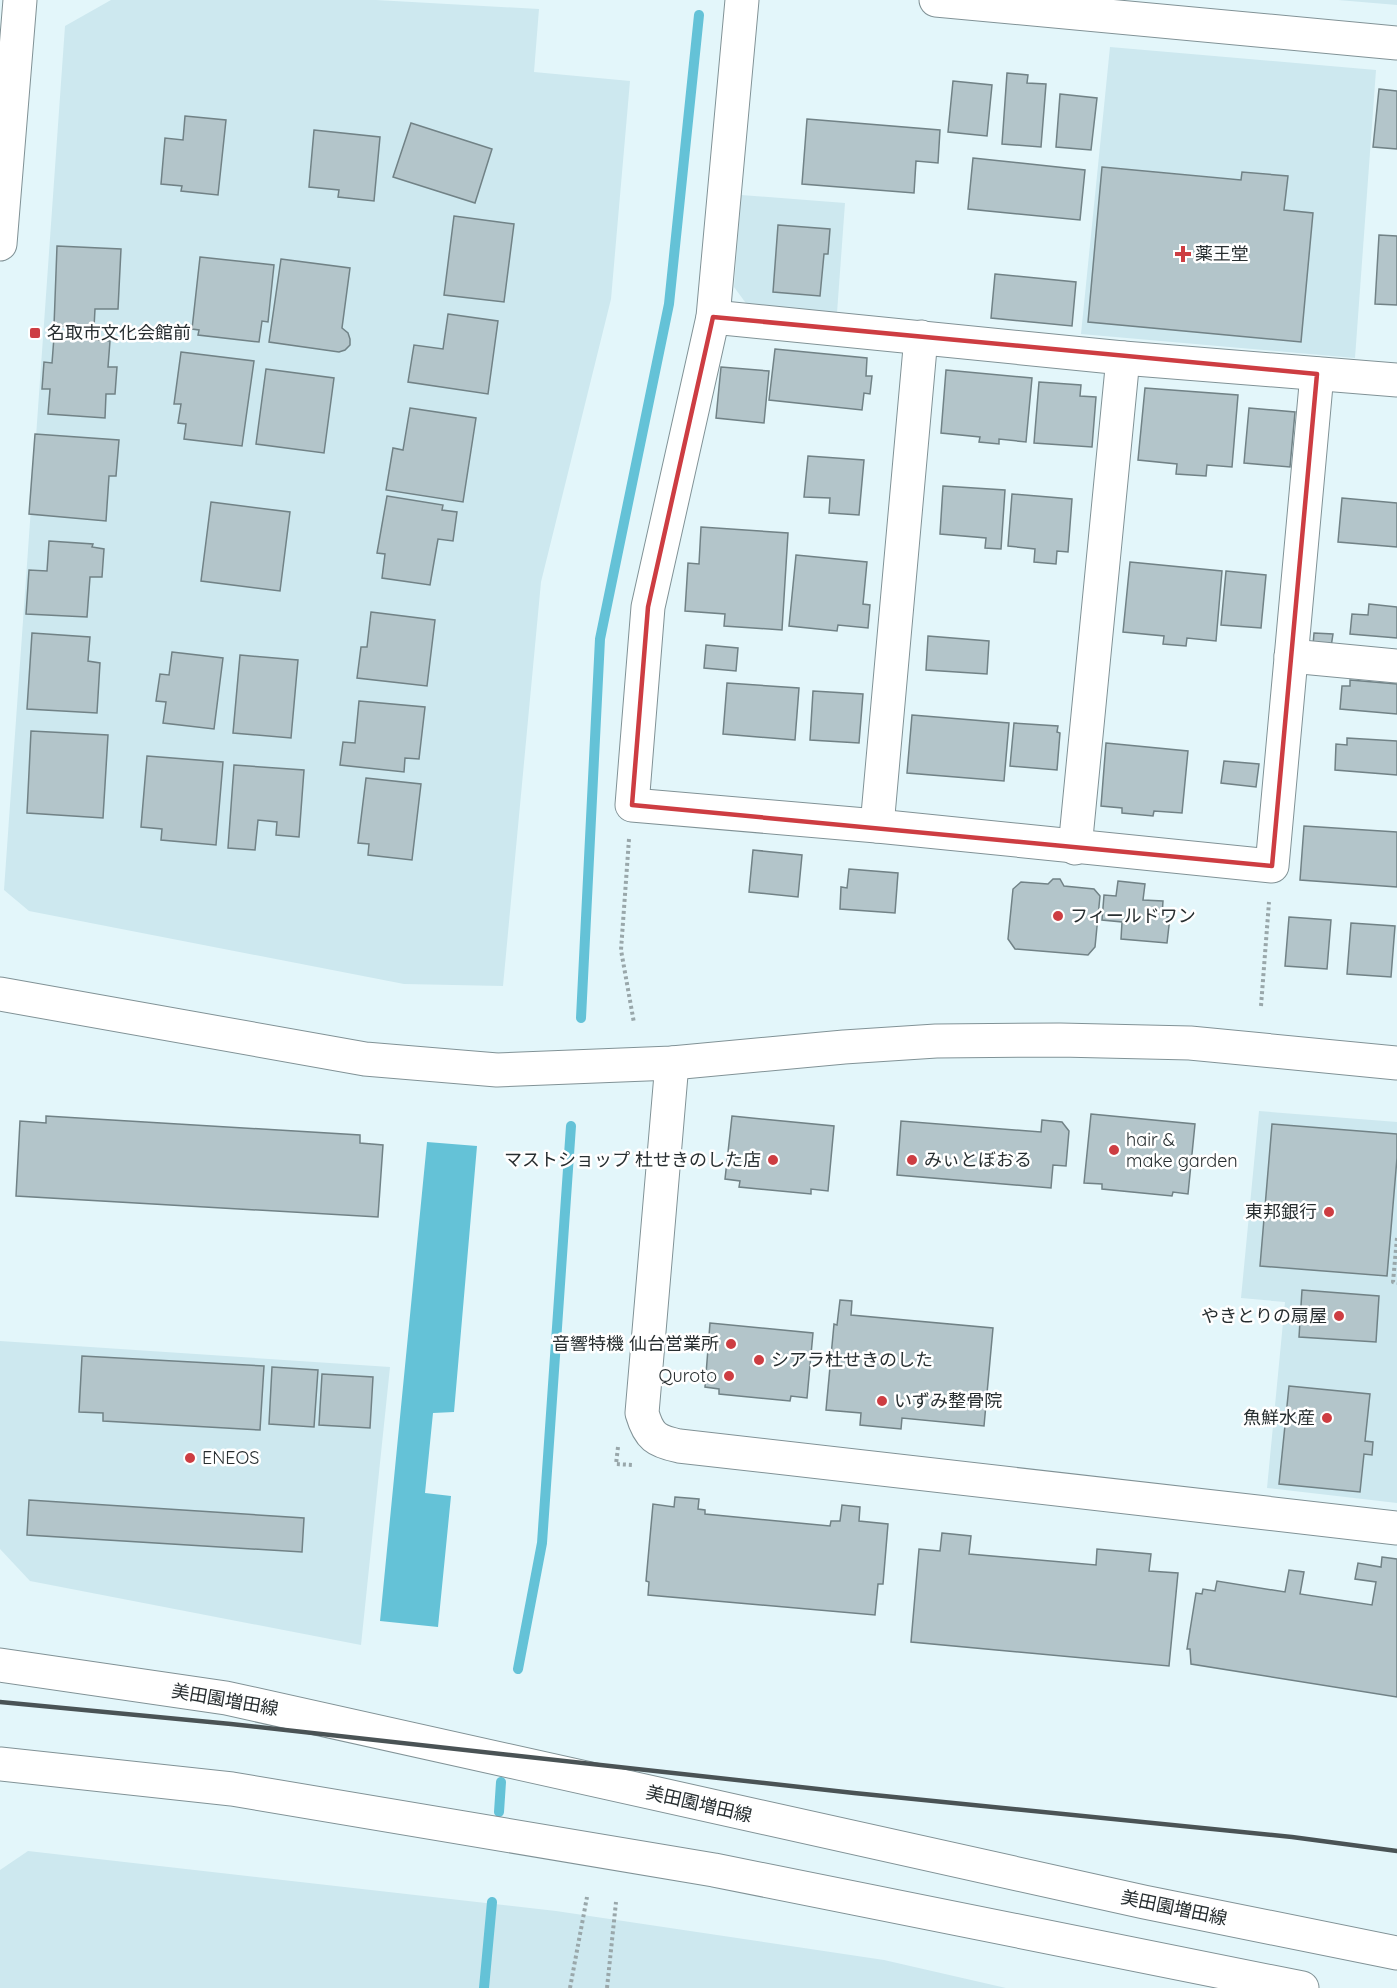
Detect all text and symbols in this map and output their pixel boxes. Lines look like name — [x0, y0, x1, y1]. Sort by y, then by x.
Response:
place label: 薬王堂 — [1195, 242, 1249, 265]
marker: 薬王堂 — [1176, 247, 1190, 261]
place label: 名取市文化会館前 — [47, 321, 191, 344]
marker: 名取市文化会館前 — [28, 326, 42, 340]
place label: フィールドワン — [1070, 904, 1196, 927]
marker: フィールドワン — [1051, 909, 1065, 923]
place label: hair & make garden — [1126, 1128, 1238, 1172]
marker: hair & make garden — [1107, 1143, 1121, 1157]
place label: マストショップ 杜せきのした店 — [504, 1148, 761, 1171]
place label: みぃとぼおる — [924, 1148, 1032, 1171]
marker: マストショップ 杜せきのした店 — [766, 1153, 780, 1167]
marker: みぃとぼおる — [905, 1153, 919, 1167]
place label: 東邦銀行 — [1245, 1200, 1317, 1223]
marker: 東邦銀行 — [1322, 1205, 1336, 1219]
place label: やきとりの扇屋 — [1201, 1304, 1327, 1327]
marker: やきとりの扇屋 — [1332, 1309, 1346, 1323]
place label: 音響特機 仙台営業所 — [552, 1332, 719, 1355]
marker: 音響特機 仙台営業所 — [724, 1337, 738, 1351]
place label: シアラ杜せきのした — [771, 1348, 933, 1371]
marker: シアラ杜せきのした — [752, 1353, 766, 1367]
place label: Quroto — [659, 1364, 717, 1387]
marker: Quroto — [722, 1369, 736, 1383]
place label: いずみ整骨院 — [894, 1389, 1002, 1412]
marker: いずみ整骨院 — [875, 1394, 889, 1408]
place label: 魚鮮水産 — [1243, 1406, 1315, 1429]
marker: 魚鮮水産 — [1320, 1411, 1334, 1425]
place label: ENEOS — [202, 1446, 259, 1469]
marker: ENEOS — [183, 1451, 197, 1465]
street label: 美田園増田線 — [170, 1679, 280, 1720]
street label: 美田園増田線 — [644, 1780, 754, 1827]
street label: 美田園増田線 — [1119, 1885, 1229, 1930]

